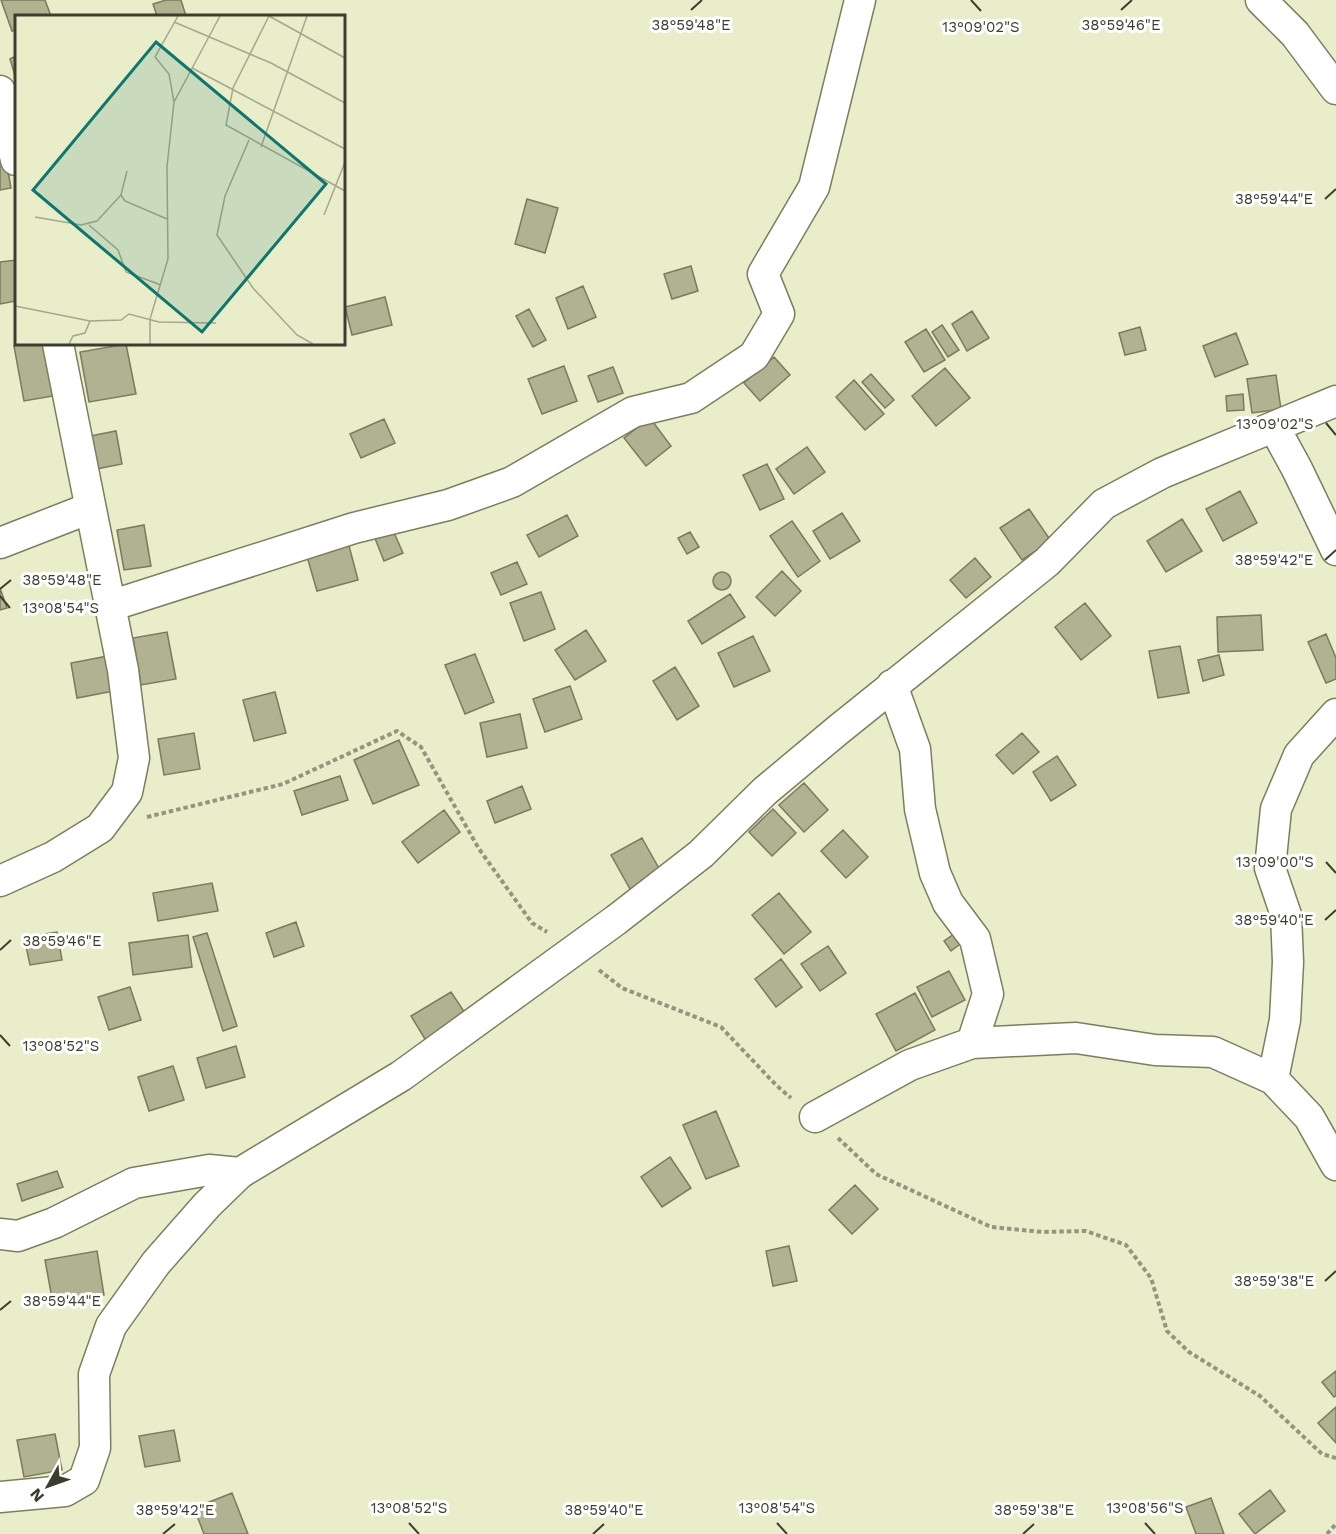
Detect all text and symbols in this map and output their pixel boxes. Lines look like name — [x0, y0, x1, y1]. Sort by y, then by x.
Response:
inset map — [15, 15, 345, 345]
text: 38°59'48"E — [651, 16, 731, 34]
text: 38°59'46"E — [1082, 16, 1160, 34]
text: 13°09'02"S — [942, 18, 1020, 36]
text: 38°59'44"E — [1235, 190, 1313, 208]
text: 13°09'02"S — [1236, 415, 1314, 433]
text: 38°59'42"E — [1235, 551, 1313, 569]
text: 38°59'48"E — [22, 571, 102, 589]
text: 13°08'54"S — [23, 599, 99, 617]
text: 13°09'00"S — [1236, 853, 1314, 871]
text: 38°59'40"E — [1234, 911, 1314, 929]
text: 38°59'46"E — [23, 932, 101, 950]
text: 13°08'52"S — [23, 1037, 99, 1055]
text: 38°59'38"E — [1234, 1272, 1314, 1290]
text: 38°59'44"E — [23, 1292, 101, 1310]
north arrow — [18, 1456, 78, 1516]
text: N — [26, 1485, 48, 1506]
text: 13°08'52"S — [371, 1499, 447, 1517]
text: 13°08'54"S — [739, 1499, 815, 1517]
text: 13°08'56"S — [1106, 1499, 1184, 1517]
text: 38°59'42"E — [136, 1501, 214, 1519]
text: 38°59'40"E — [564, 1501, 644, 1519]
text: 38°59'38"E — [994, 1501, 1074, 1519]

